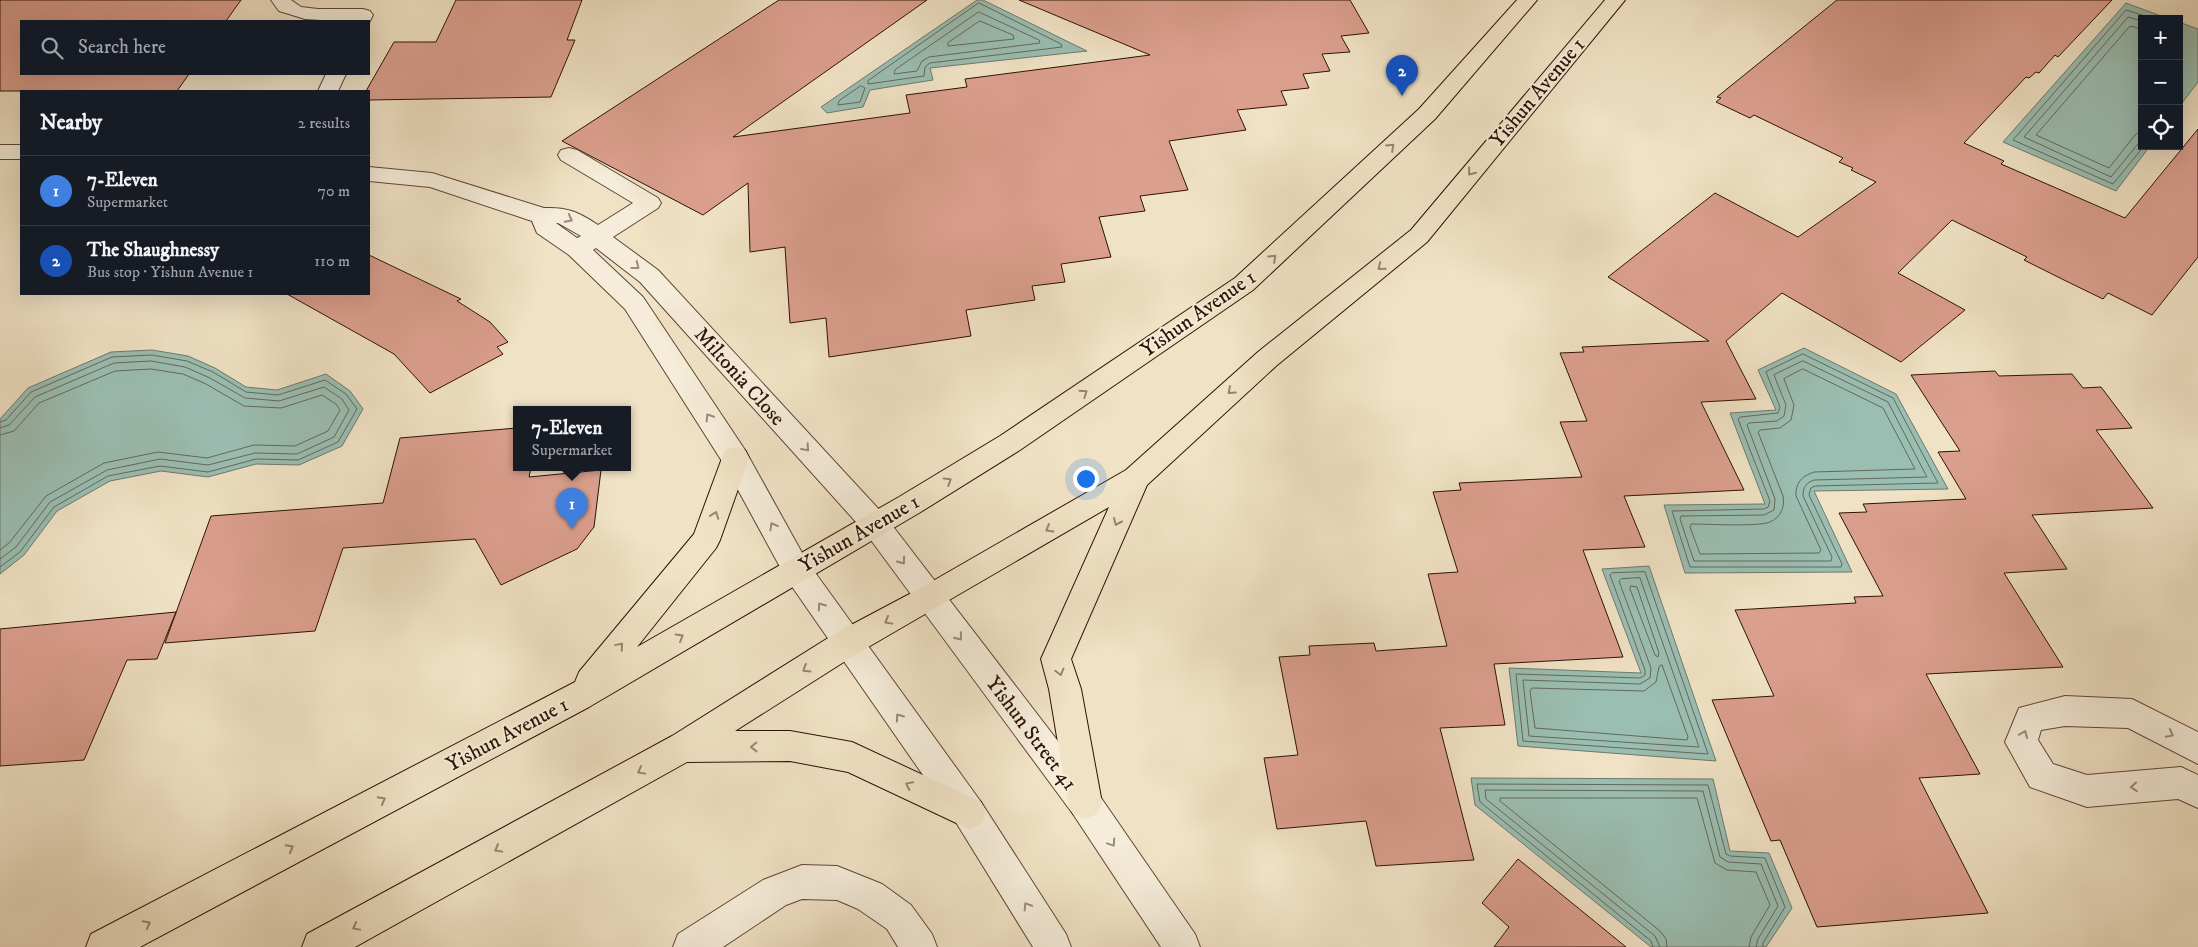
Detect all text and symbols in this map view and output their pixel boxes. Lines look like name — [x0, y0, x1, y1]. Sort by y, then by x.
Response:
map controls — [2138, 15, 2183, 150]
button: + — [2138, 15, 2183, 60]
search box — [20, 20, 370, 75]
street label: Yishun Avenue 1 — [1484, 33, 1591, 153]
icon: search — [38, 34, 66, 62]
text: Search here — [78, 36, 166, 59]
pin: 2 — [1386, 55, 1418, 96]
button: − — [2138, 60, 2183, 105]
button: locate — [2138, 105, 2183, 150]
text: Nearby — [40, 110, 102, 136]
text: 2 results — [298, 113, 350, 133]
one-way arrow — [1386, 144, 1395, 153]
one-way arrow — [1468, 166, 1477, 175]
text: 7-Eleven — [87, 169, 158, 192]
text: 1 — [53, 181, 59, 201]
text: 70 m — [318, 181, 350, 201]
text: Supermarket — [87, 192, 168, 212]
one-way arrow — [564, 213, 573, 223]
text: The Shaughnessy — [87, 239, 219, 262]
text: 2 — [52, 251, 60, 271]
text: 110 m — [314, 251, 350, 271]
one-way arrow — [1267, 255, 1276, 264]
one-way arrow — [630, 260, 640, 269]
one-way arrow — [1378, 261, 1387, 269]
text: Bus stop · Yishun Avenue 1 — [87, 262, 253, 282]
street label: Yishun Avenue 1 — [1136, 264, 1261, 363]
street label: Miltonia Close — [688, 322, 791, 432]
one-way arrow — [1228, 386, 1237, 395]
one-way arrow — [1078, 390, 1087, 399]
popup — [513, 406, 631, 471]
one-way arrow — [706, 414, 715, 423]
text: 7-Eleven — [532, 417, 602, 440]
text: Supermarket — [532, 440, 612, 460]
one-way arrow — [801, 443, 810, 452]
your location — [1073, 466, 1099, 492]
one-way arrow — [942, 478, 951, 488]
pin: 1 — [556, 488, 588, 529]
street label: Yishun Avenue 1 — [795, 489, 924, 579]
one-way arrow — [709, 511, 719, 520]
one-way arrow — [1112, 517, 1123, 526]
one-way arrow — [1045, 522, 1054, 532]
one-way arrow — [769, 523, 779, 532]
one-way arrow — [896, 555, 905, 565]
one-way arrow — [818, 602, 827, 612]
one-way arrow — [884, 615, 893, 625]
one-way arrow — [953, 631, 962, 641]
one-way arrow — [675, 633, 684, 643]
one-way arrow — [615, 642, 624, 651]
one-way arrow — [802, 663, 811, 672]
one-way arrow — [1054, 667, 1065, 676]
street label: Yishun Street 41 — [980, 671, 1083, 796]
street label: Yishun Avenue 1 — [442, 692, 573, 778]
one-way arrow — [896, 713, 905, 723]
one-way arrow — [2165, 728, 2174, 738]
one-way arrow — [2018, 730, 2028, 739]
one-way arrow — [749, 742, 757, 752]
one-way arrow — [637, 765, 646, 775]
one-way arrow — [905, 780, 914, 791]
one-way arrow — [2130, 781, 2138, 792]
one-way arrow — [377, 796, 386, 806]
one-way arrow — [1106, 837, 1115, 847]
one-way arrow — [495, 843, 504, 853]
one-way arrow — [285, 844, 294, 854]
one-way arrow — [1023, 902, 1033, 911]
one-way arrow — [142, 920, 151, 930]
one-way arrow — [352, 921, 361, 931]

